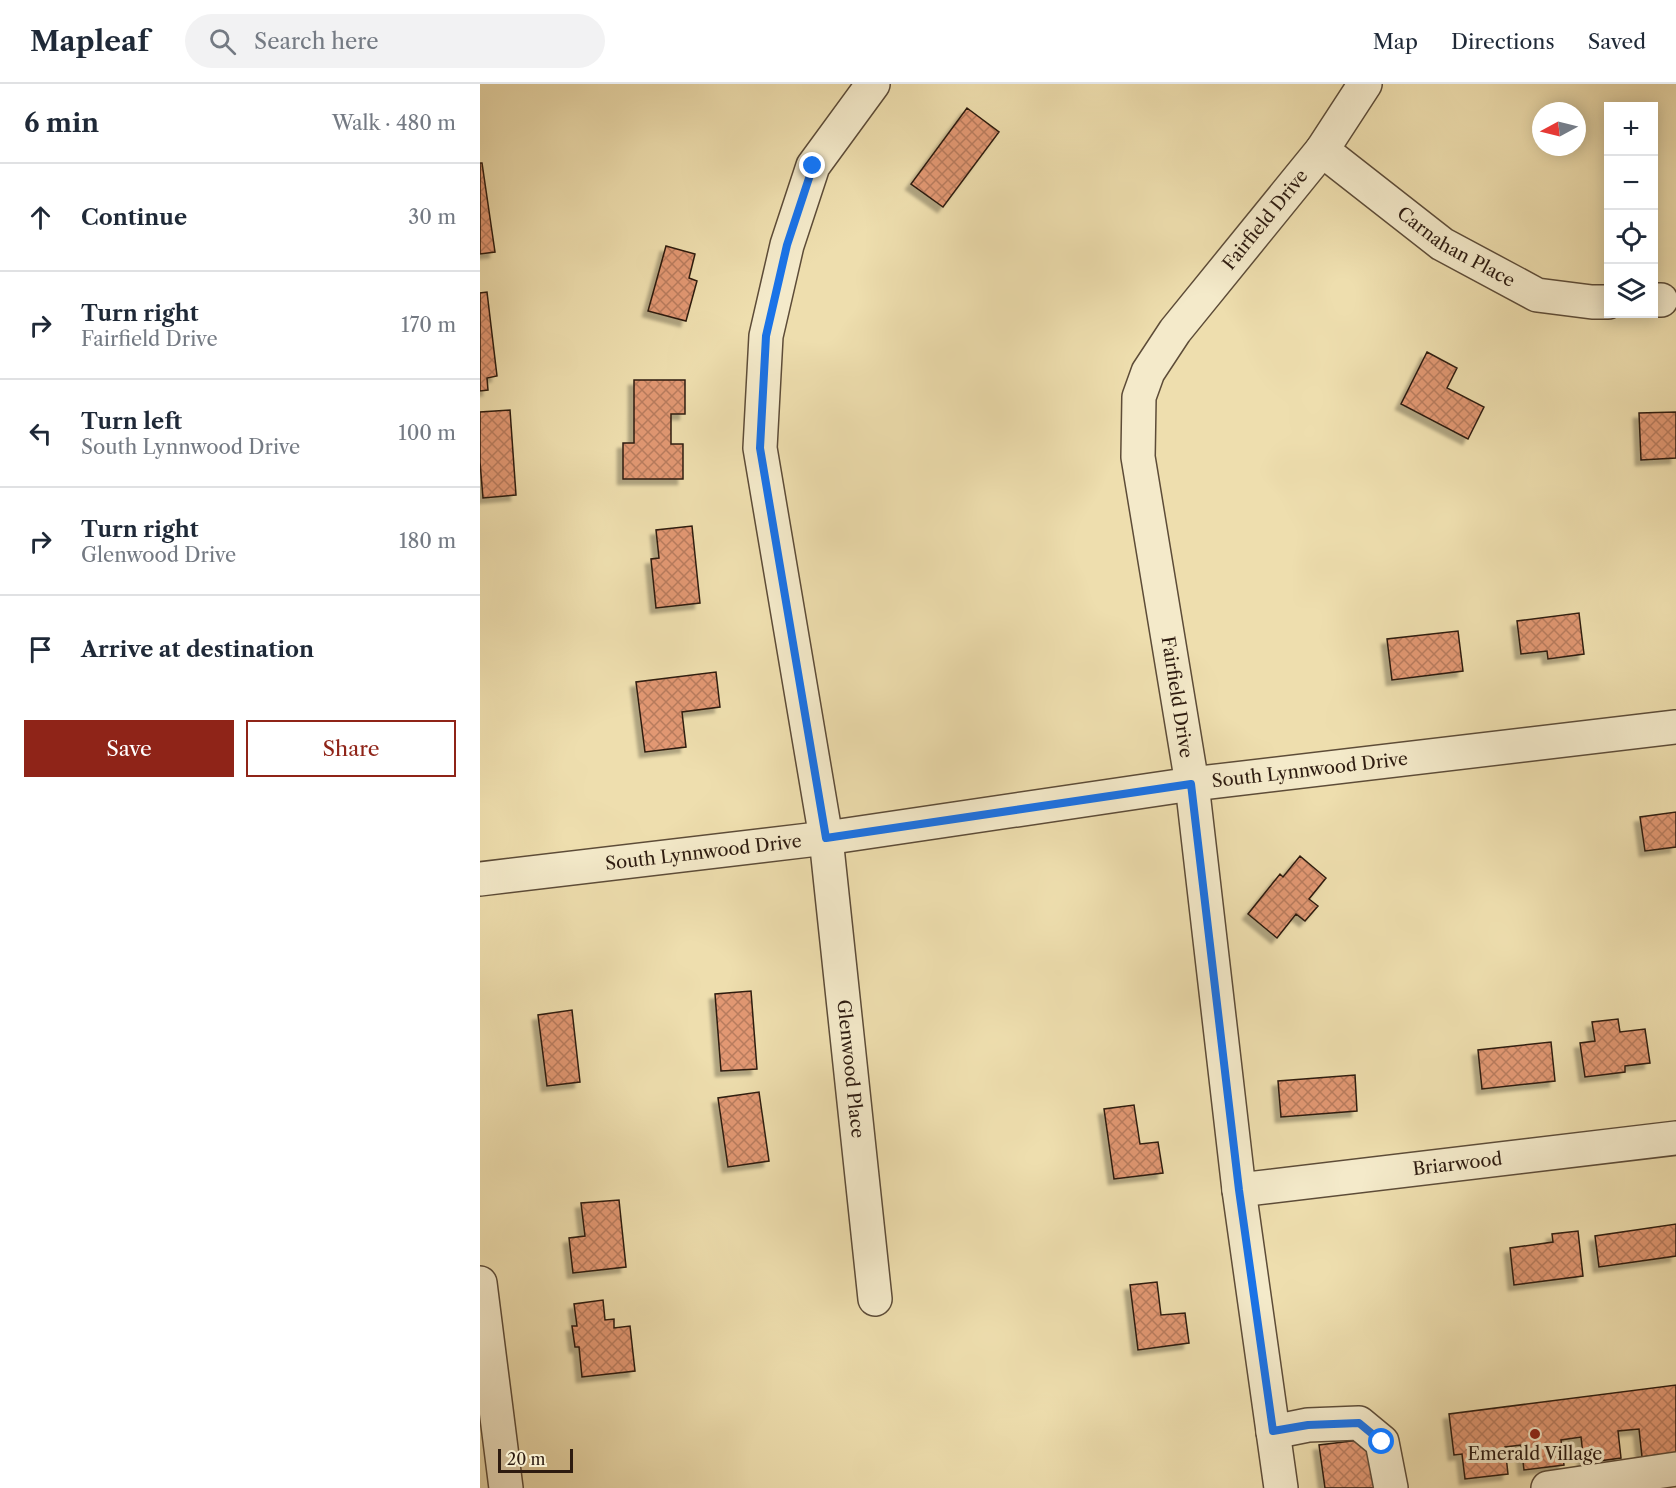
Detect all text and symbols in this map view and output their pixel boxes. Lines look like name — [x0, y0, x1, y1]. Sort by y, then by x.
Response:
search box — [185, 14, 605, 68]
text: Mapleaf — [30, 24, 149, 58]
icon: search — [206, 25, 239, 58]
text: Search here — [254, 28, 379, 55]
text: Map — [1373, 29, 1418, 54]
text: Directions — [1451, 29, 1555, 54]
text: Saved — [1588, 29, 1646, 54]
north arrow — [1532, 102, 1586, 156]
map controls — [1604, 102, 1658, 318]
button: + — [1604, 102, 1658, 156]
text: 6 min — [24, 107, 99, 139]
text: Walk · 480 m — [332, 111, 456, 135]
route end — [799, 152, 825, 178]
button: − — [1604, 156, 1658, 210]
street label: Fairfield Drive — [1218, 165, 1313, 274]
icon: ahead — [24, 201, 57, 234]
street label: Carnahan Place — [1393, 202, 1519, 292]
text: Continue — [81, 204, 187, 231]
text: 30 m — [408, 205, 456, 229]
button: locate — [1604, 210, 1658, 264]
button: layers — [1604, 264, 1658, 318]
text: Turn right — [81, 300, 199, 327]
icon: right — [24, 309, 57, 342]
text: 170 m — [401, 313, 456, 337]
text: Fairfield Drive — [81, 327, 218, 351]
text: Turn left — [81, 408, 182, 435]
icon: left — [24, 417, 57, 450]
text: 100 m — [398, 421, 456, 445]
text: South Lynnwood Drive — [81, 435, 300, 459]
text: Turn right — [81, 516, 199, 543]
icon: right — [24, 525, 57, 558]
text: 180 m — [399, 529, 456, 553]
text: Glenwood Drive — [81, 543, 236, 567]
icon: arrive — [24, 633, 57, 666]
street label: Fairfield Drive — [1157, 635, 1197, 759]
text: Arrive at destination — [81, 636, 314, 663]
button: Save — [24, 720, 234, 777]
button: Share — [246, 720, 456, 777]
street label: South Lynnwood Drive — [1210, 748, 1409, 793]
street label: South Lynnwood Drive — [604, 830, 803, 875]
street label: Glenwood Place — [832, 998, 869, 1139]
street label: Briarwood — [1411, 1148, 1504, 1180]
marker: Emerald Village — [1528, 1427, 1542, 1441]
route start — [1368, 1428, 1394, 1454]
place label: Emerald Village — [1468, 1443, 1602, 1465]
scale bar — [498, 1446, 573, 1474]
text: 20 m — [507, 1449, 546, 1469]

